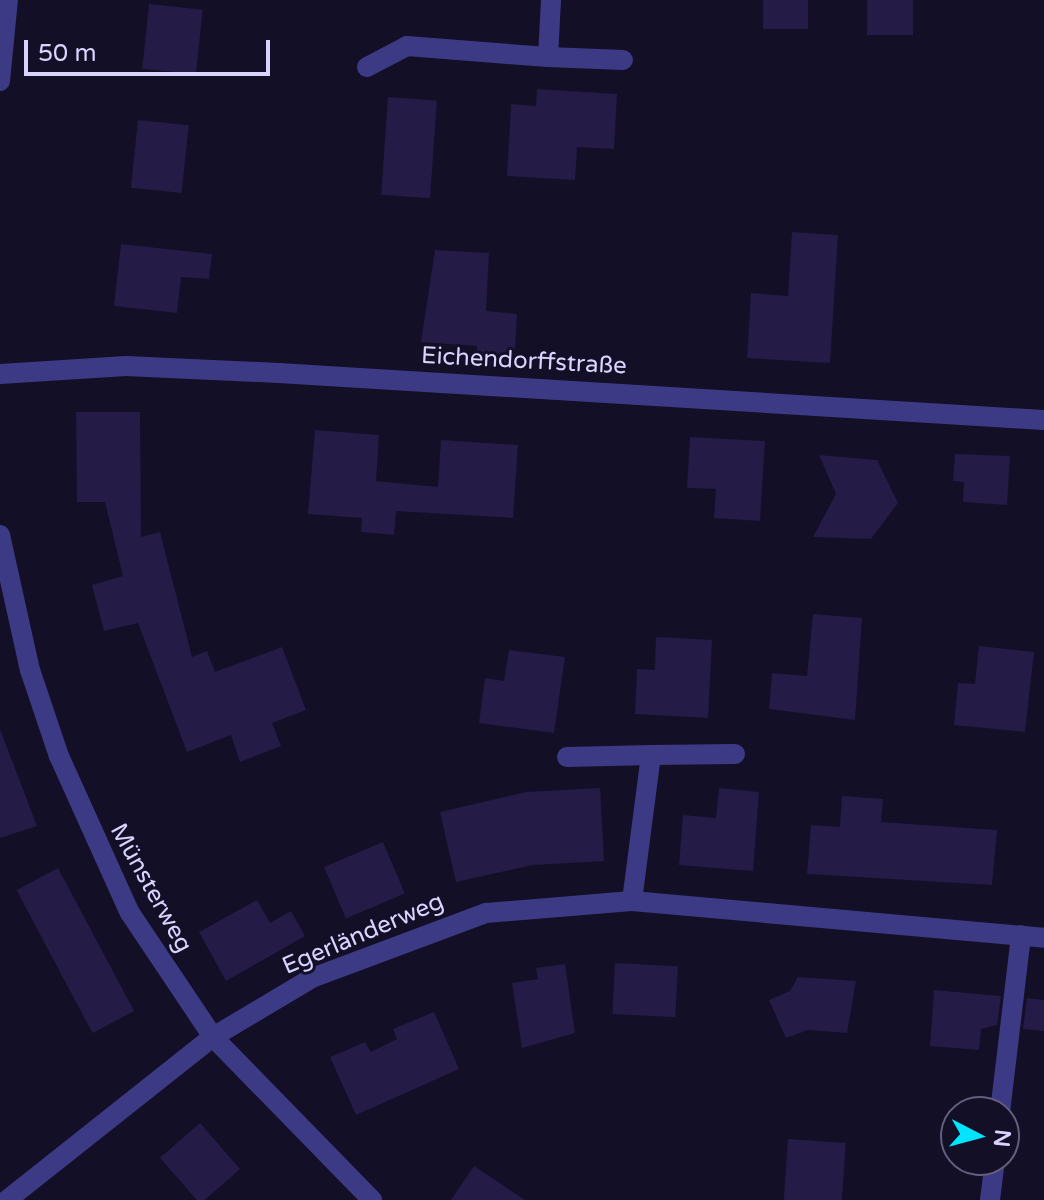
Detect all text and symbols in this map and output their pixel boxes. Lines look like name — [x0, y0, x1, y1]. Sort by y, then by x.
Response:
scale bar — [28, 24, 274, 74]
text: 50 m — [38, 39, 96, 68]
street label: Eichendorffstraße — [420, 341, 628, 381]
street label: Münsterweg — [104, 819, 198, 957]
street label: Egerländerweg — [278, 887, 448, 981]
north arrow — [940, 1096, 1020, 1176]
text: N — [988, 1128, 1016, 1148]

